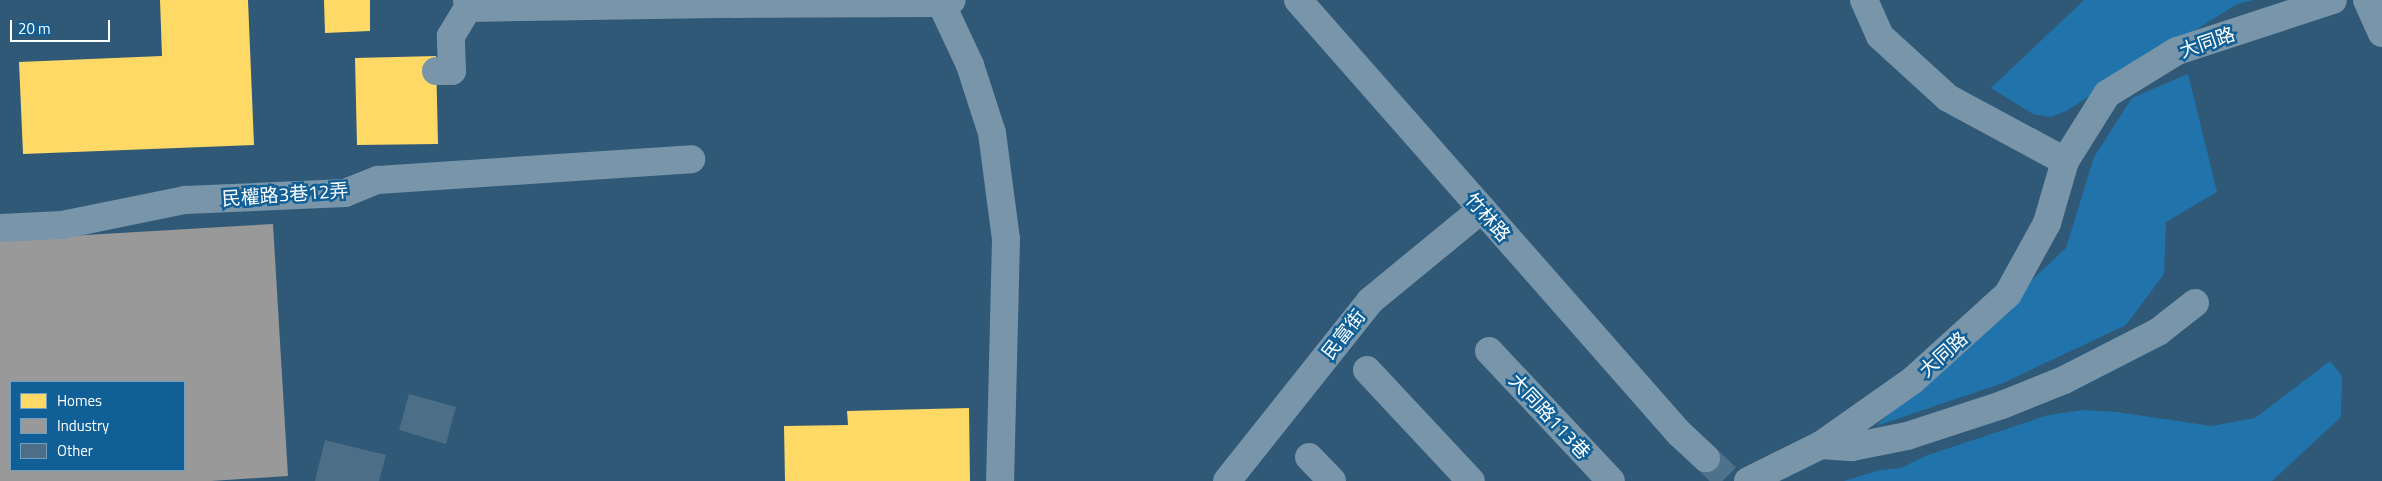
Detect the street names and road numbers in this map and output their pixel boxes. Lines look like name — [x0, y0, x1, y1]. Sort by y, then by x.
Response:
street label: 大同路 — [2176, 22, 2238, 62]
street label: 民權路3巷12弄 — [221, 178, 349, 210]
street label: 竹林路 — [1461, 188, 1515, 246]
street label: 民富街 — [1316, 305, 1370, 363]
street label: 大同路 — [1914, 326, 1972, 382]
street label: 大同路113巷 — [1505, 369, 1595, 463]

